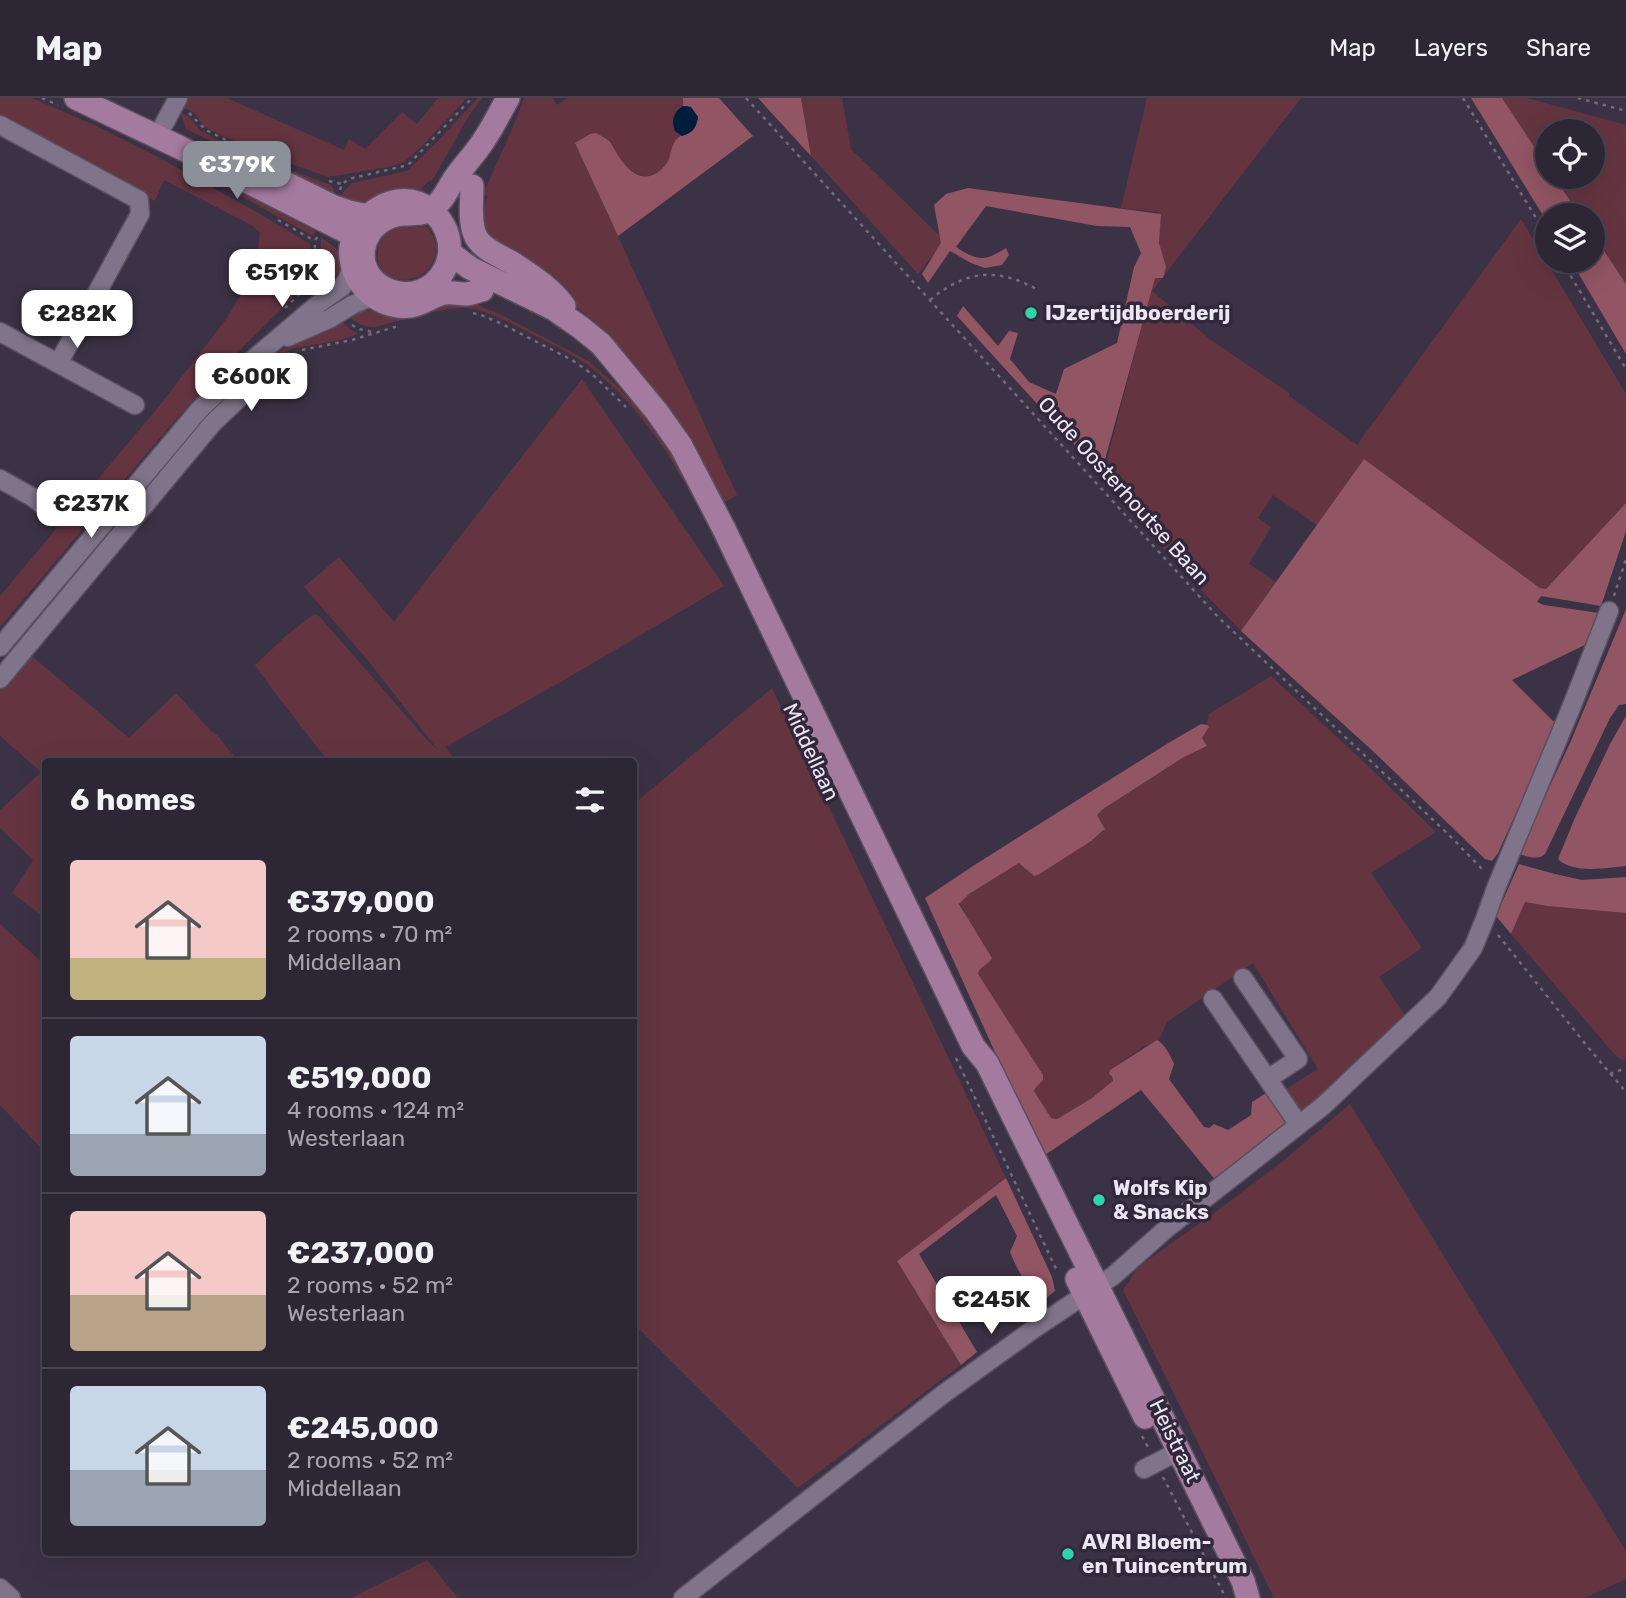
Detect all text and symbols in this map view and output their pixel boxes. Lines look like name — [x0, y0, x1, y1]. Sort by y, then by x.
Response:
text: Map — [35, 29, 103, 68]
text: Map — [1329, 34, 1376, 62]
text: Layers — [1414, 34, 1488, 62]
text: Share — [1526, 34, 1591, 62]
map controls — [1535, 119, 1605, 273]
button: locate — [1535, 119, 1605, 189]
pin: €379K — [188, 141, 286, 201]
text: €379K — [199, 150, 275, 178]
button: layers — [1535, 203, 1605, 273]
pin: €519K — [233, 250, 331, 309]
text: €519K — [245, 258, 319, 286]
pin: €282K — [28, 290, 126, 350]
text: €282K — [38, 299, 116, 327]
place label: IJzertijdboerderij — [1045, 300, 1230, 325]
marker: IJzertijdboerderij — [1023, 305, 1039, 321]
pin: €600K — [202, 354, 300, 413]
text: €600K — [211, 362, 291, 390]
street label: Oude Oosterhoutse Baan — [1033, 391, 1215, 590]
pin: €237K — [42, 480, 140, 540]
text: €237K — [53, 489, 129, 517]
street label: Middellaan — [778, 699, 845, 804]
icon: filters — [571, 781, 609, 819]
text: 6 homes — [70, 782, 196, 818]
text: €379,000 — [287, 884, 435, 920]
icon: home — [126, 888, 210, 972]
text: 2 rooms · 70 m² — [287, 920, 452, 948]
text: Middellaan — [287, 948, 402, 976]
text: €519,000 — [287, 1060, 432, 1096]
icon: home — [126, 1064, 210, 1148]
text: 4 rooms · 124 m² — [287, 1096, 464, 1124]
text: Westerlaan — [287, 1124, 405, 1152]
place label: Wolfs Kip & Snacks — [1113, 1175, 1209, 1224]
marker: Wolfs Kip & Snacks — [1091, 1192, 1107, 1208]
text: €237,000 — [287, 1235, 435, 1271]
icon: home — [126, 1239, 210, 1323]
text: 2 rooms · 52 m² — [287, 1271, 453, 1299]
pin: €245K — [942, 1276, 1040, 1336]
text: €245K — [952, 1285, 1030, 1313]
text: Westerlaan — [287, 1299, 405, 1327]
street label: Heistraat — [1145, 1395, 1206, 1487]
text: €245,000 — [287, 1410, 439, 1446]
icon: home — [126, 1414, 210, 1498]
text: 2 rooms · 52 m² — [287, 1446, 453, 1474]
text: Middellaan — [287, 1474, 402, 1502]
place label: AVRI Bloem- en Tuincentrum — [1082, 1529, 1247, 1578]
marker: AVRI Bloem- en Tuincentrum — [1060, 1546, 1076, 1562]

